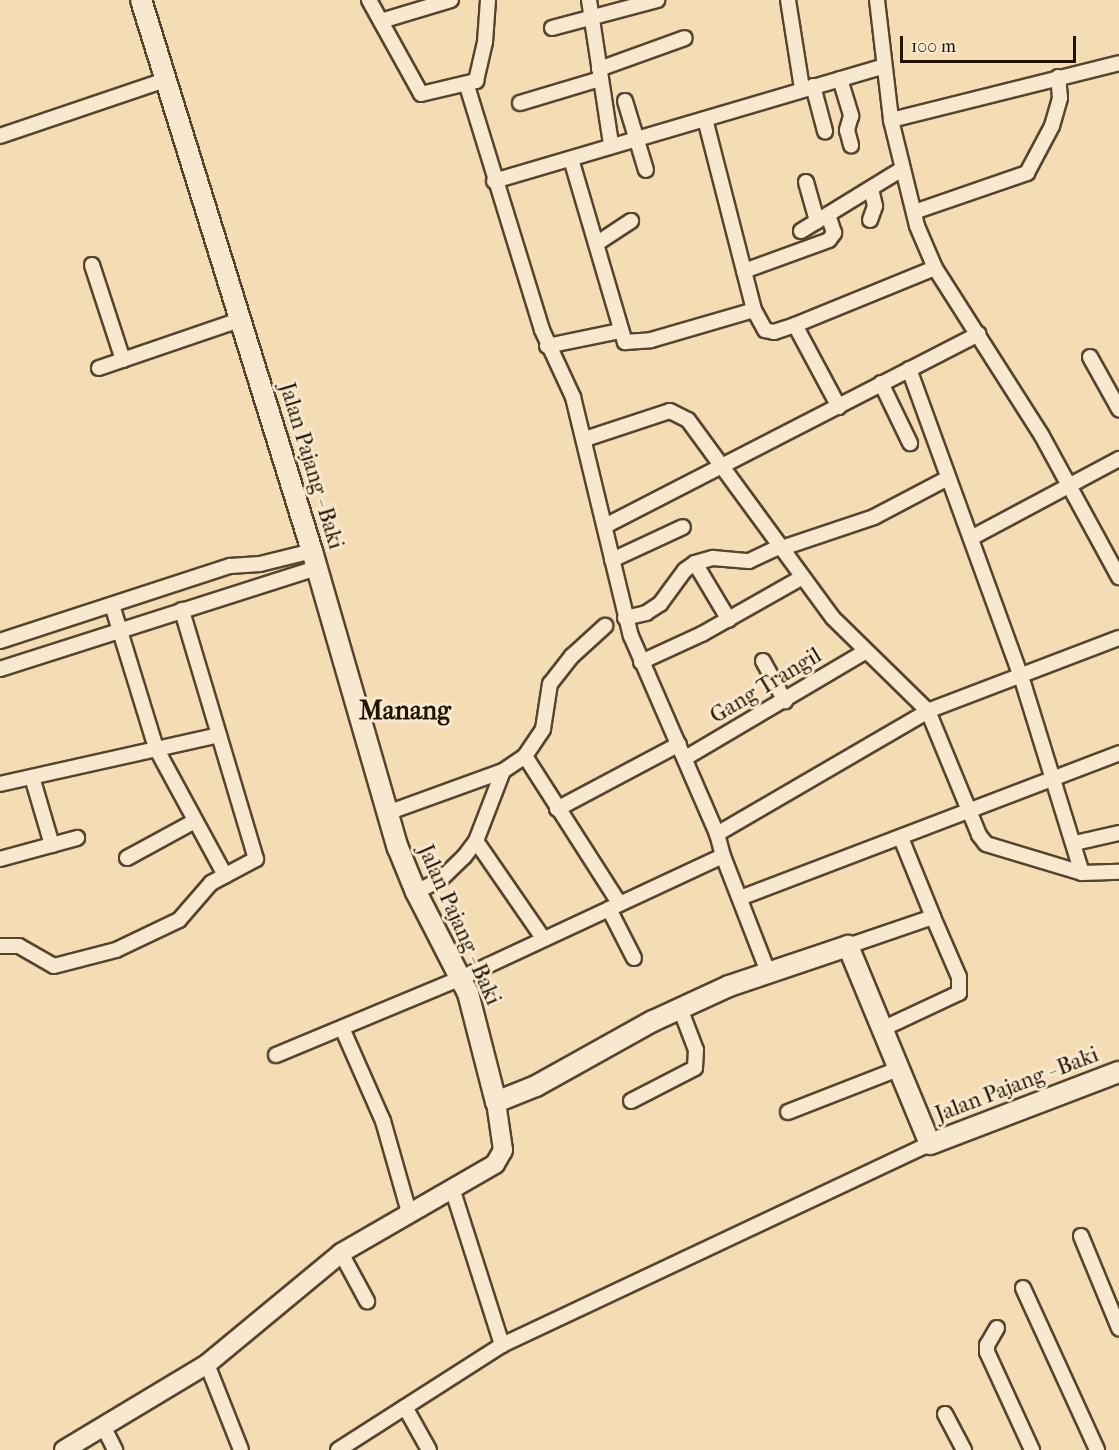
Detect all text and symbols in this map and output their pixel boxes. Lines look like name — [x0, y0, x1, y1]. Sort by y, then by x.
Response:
scale bar — [903, 24, 1078, 62]
text: 100 m — [911, 36, 956, 57]
street label: Jalan Pajang - Baki — [273, 380, 349, 552]
street label: Gang Trangil — [706, 642, 826, 730]
district label: Manang — [359, 695, 451, 727]
street label: Jalan Pajang - Baki — [412, 841, 506, 1009]
street label: Jalan Pajang - Baki — [932, 1042, 1102, 1128]

